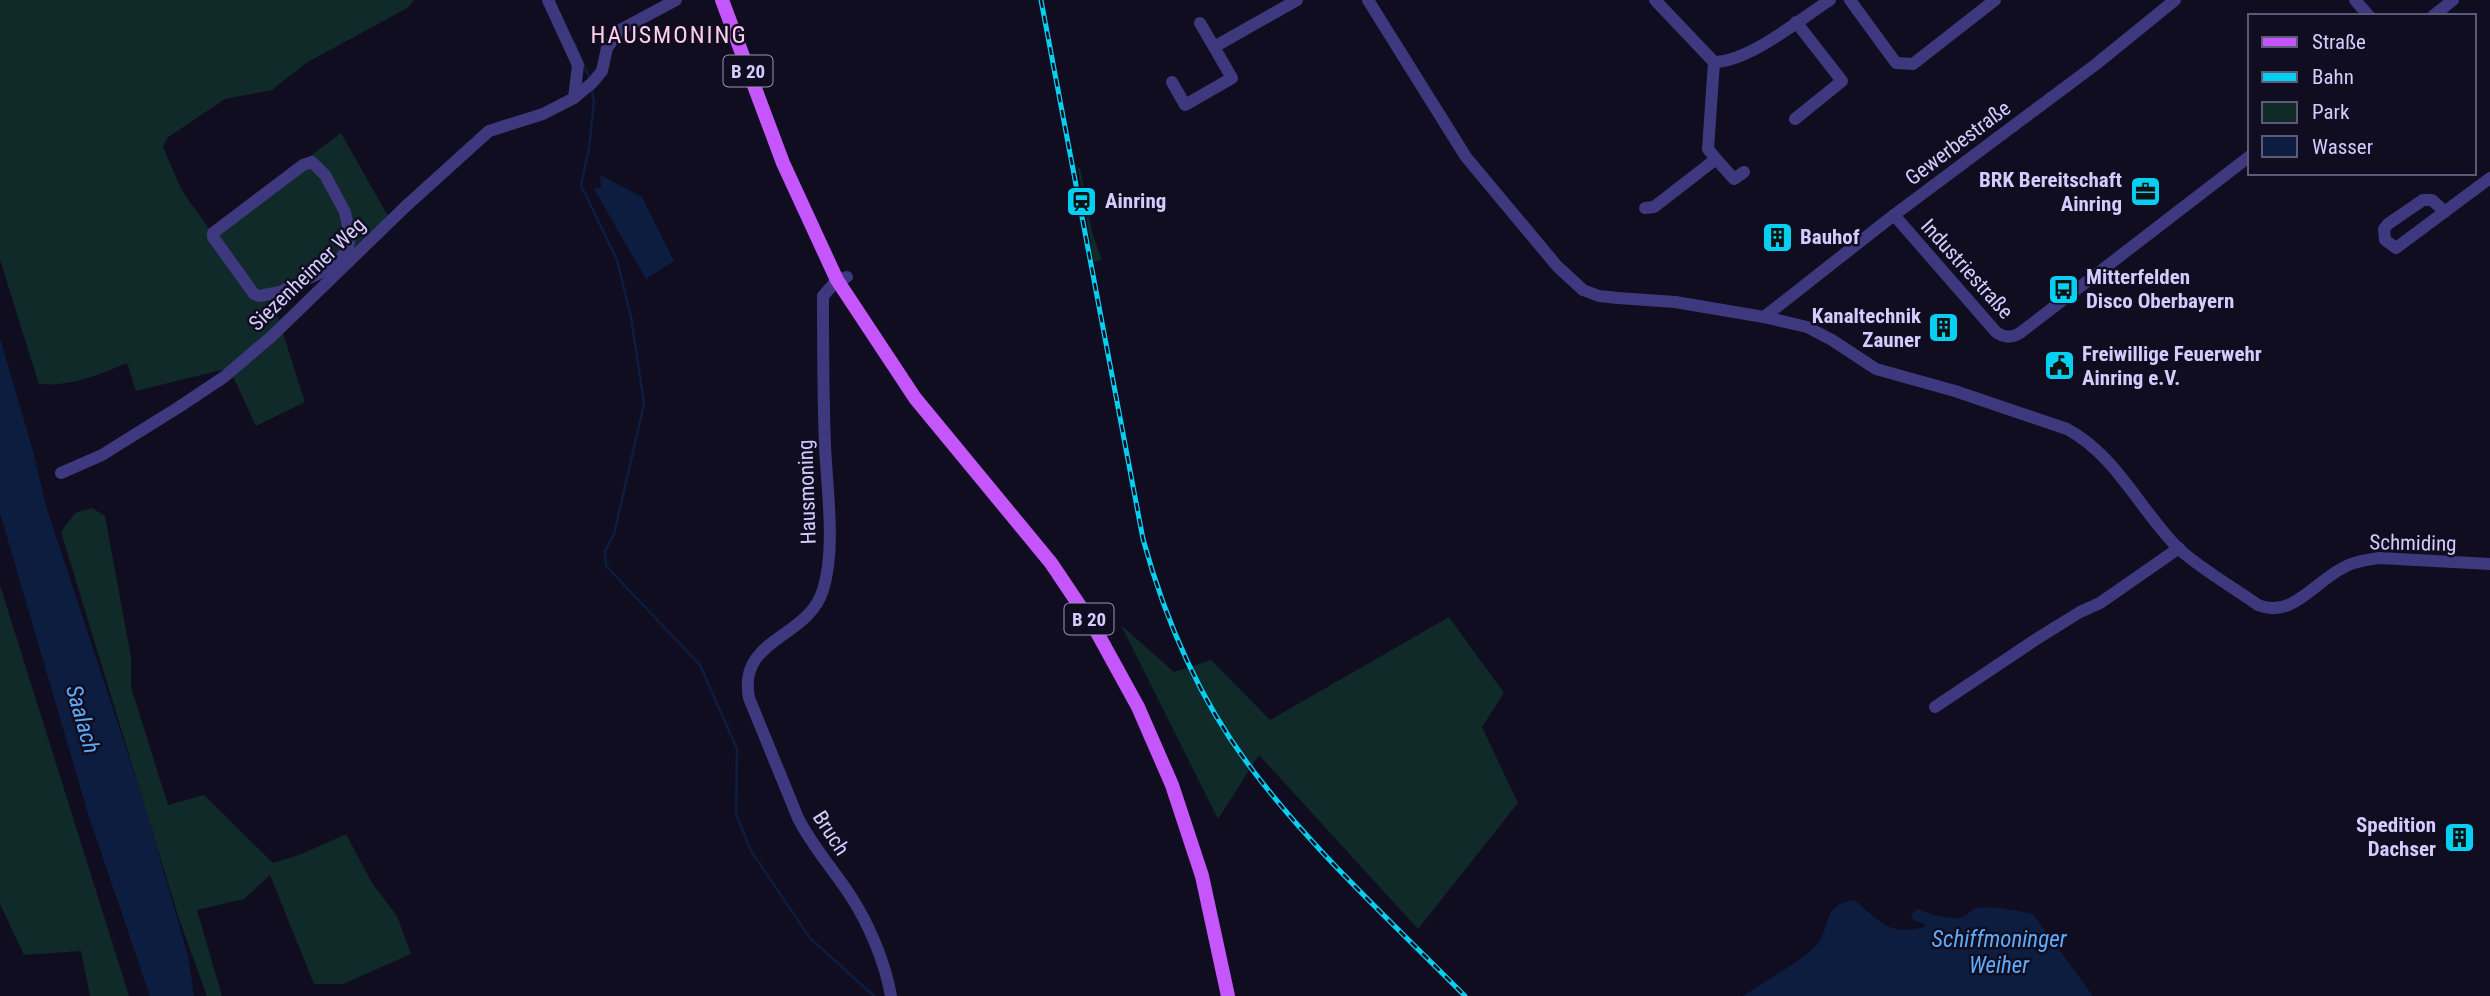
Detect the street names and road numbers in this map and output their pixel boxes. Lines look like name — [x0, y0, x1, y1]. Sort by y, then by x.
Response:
road number: B 20 — [724, 55, 772, 86]
street label: Gewerbestraße — [1901, 96, 2015, 190]
street label: Siezenheimer Weg — [244, 213, 370, 335]
street label: Industriestraße — [1916, 214, 2018, 324]
street label: Hausmoning — [793, 439, 821, 545]
street label: Schmiding — [2369, 530, 2457, 556]
road number: B 20 — [1064, 604, 1114, 634]
street label: Bruch — [808, 806, 854, 860]

